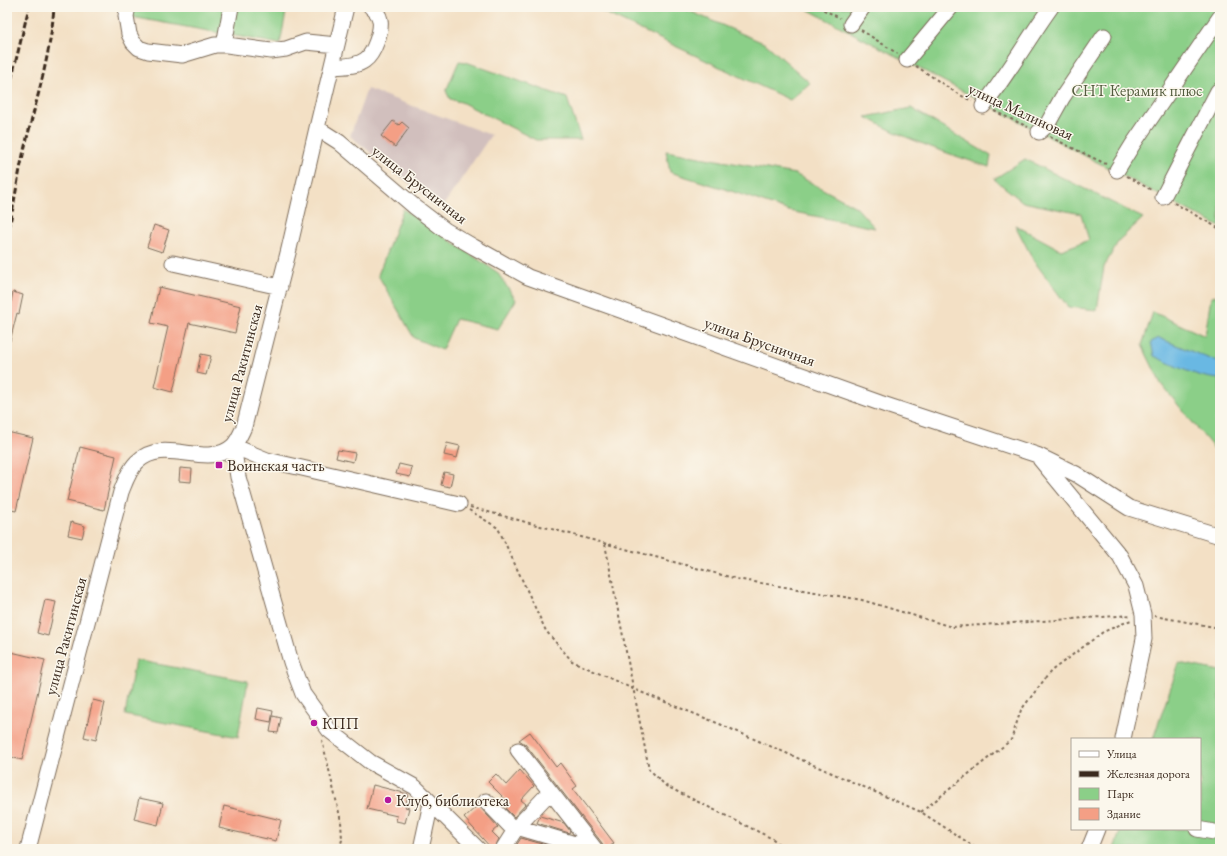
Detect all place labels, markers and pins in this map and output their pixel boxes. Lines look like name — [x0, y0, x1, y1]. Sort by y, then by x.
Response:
place label: Воинская часть — [227, 455, 325, 476]
marker: Воинская часть — [214, 460, 224, 470]
place label: КПП — [322, 713, 359, 734]
marker: КПП — [309, 718, 319, 728]
place label: Клуб, библиотека — [396, 790, 510, 811]
marker: Клуб, библиотека — [383, 795, 393, 805]

